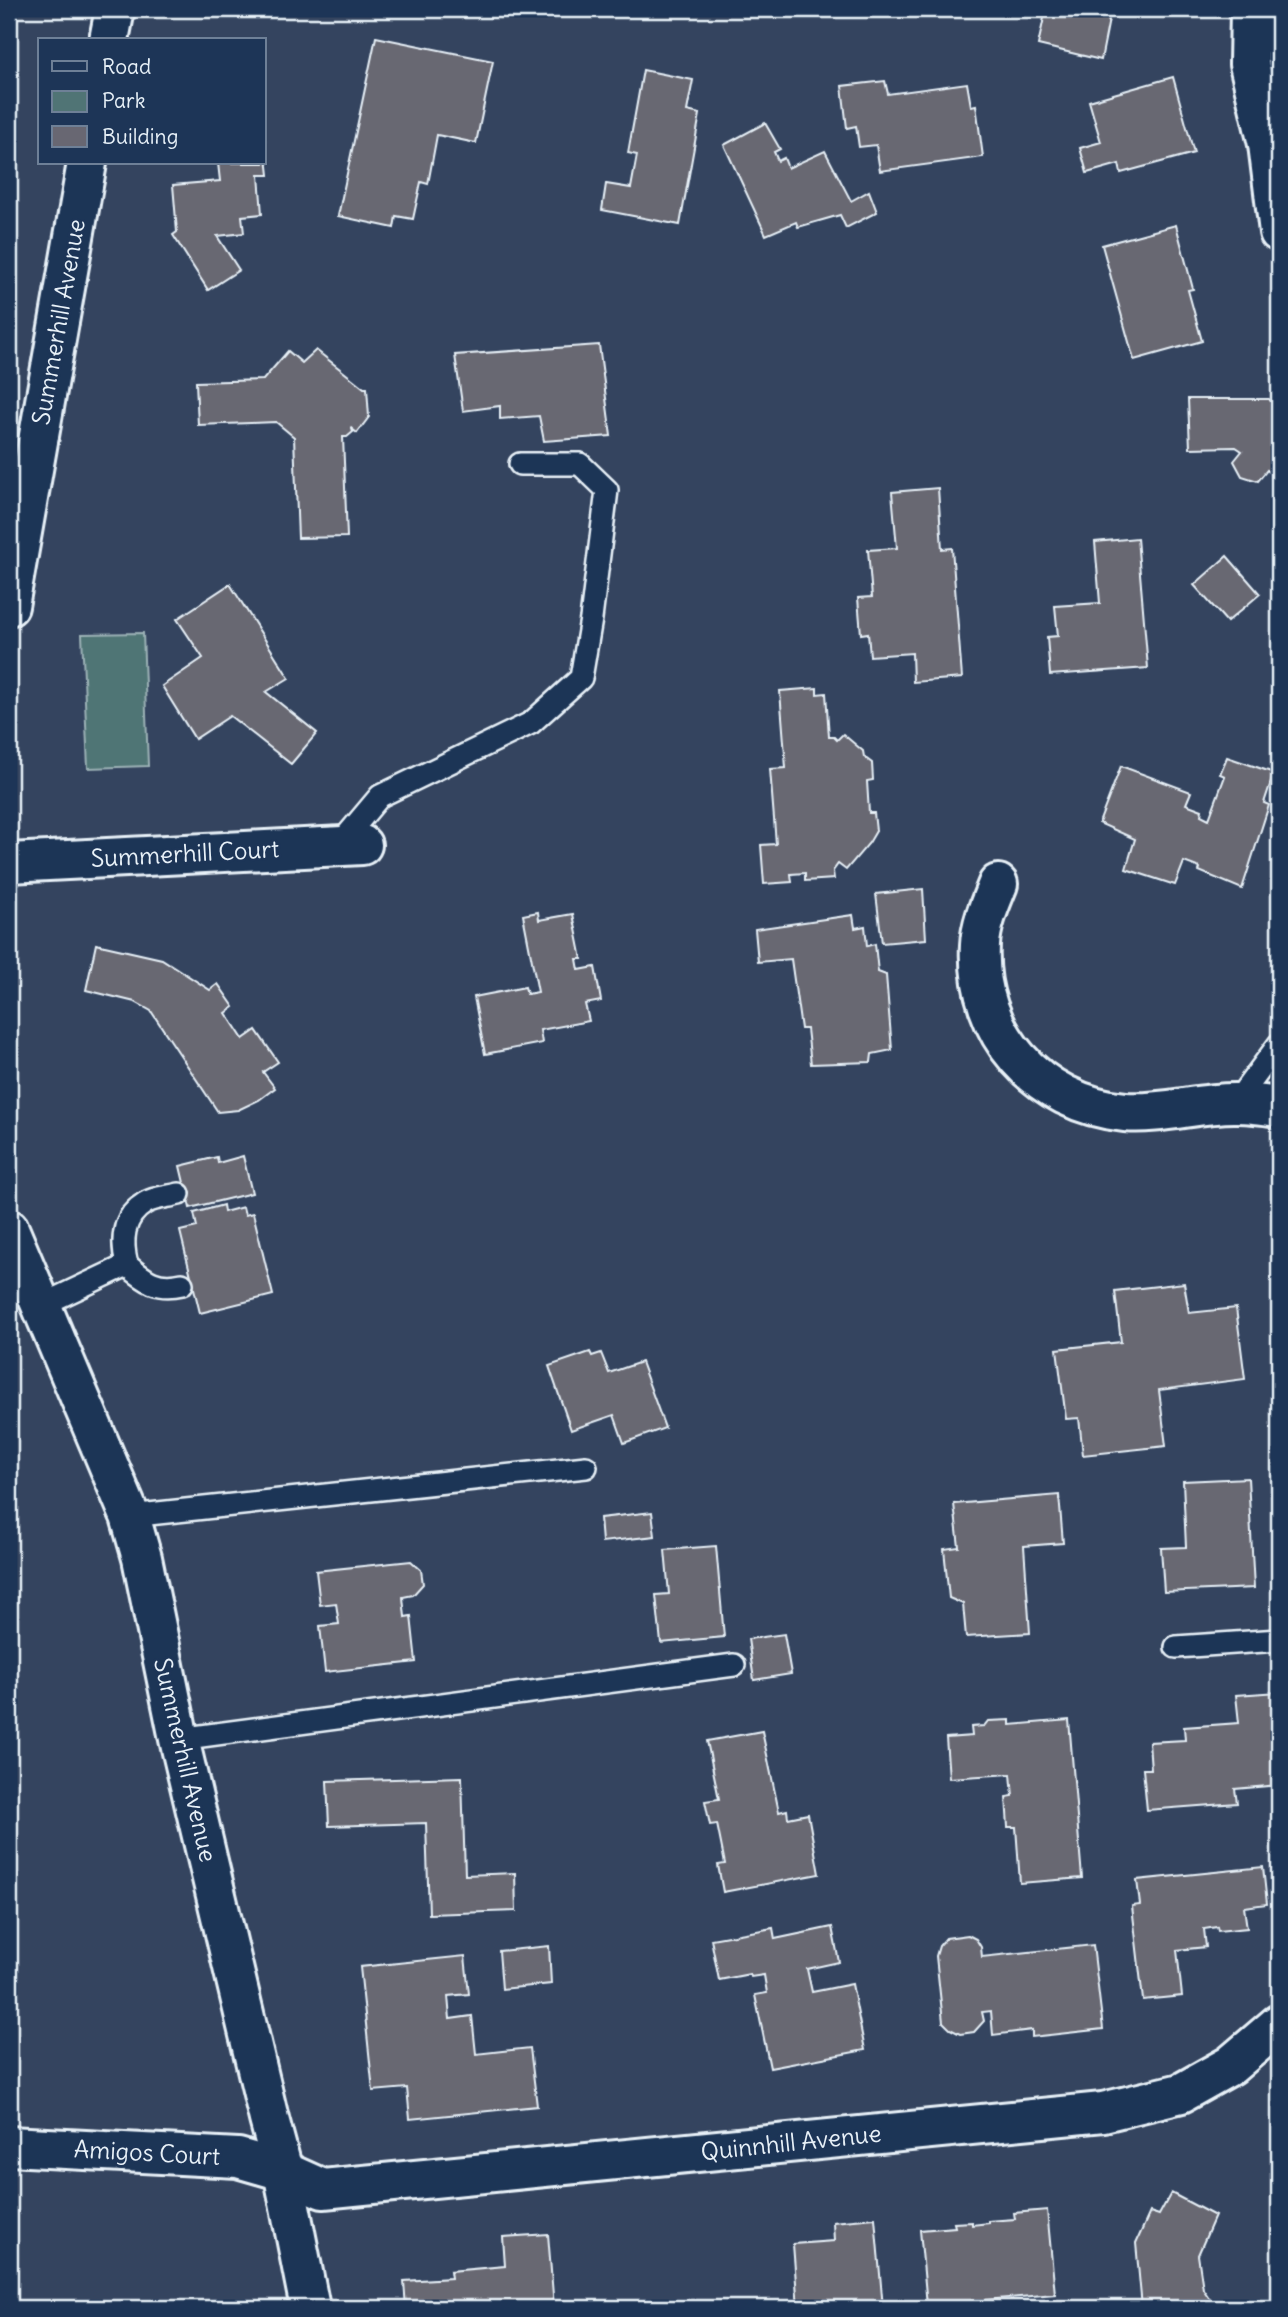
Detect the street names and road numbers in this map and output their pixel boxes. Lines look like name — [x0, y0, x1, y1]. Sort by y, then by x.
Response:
street label: Summerhill Avenue — [25, 217, 91, 427]
street label: Summerhill Court — [90, 833, 280, 873]
street label: Summerhill Avenue — [148, 1655, 224, 1865]
street label: Quinnhill Avenue — [699, 2118, 883, 2166]
street label: Amigos Court — [73, 2133, 221, 2171]

